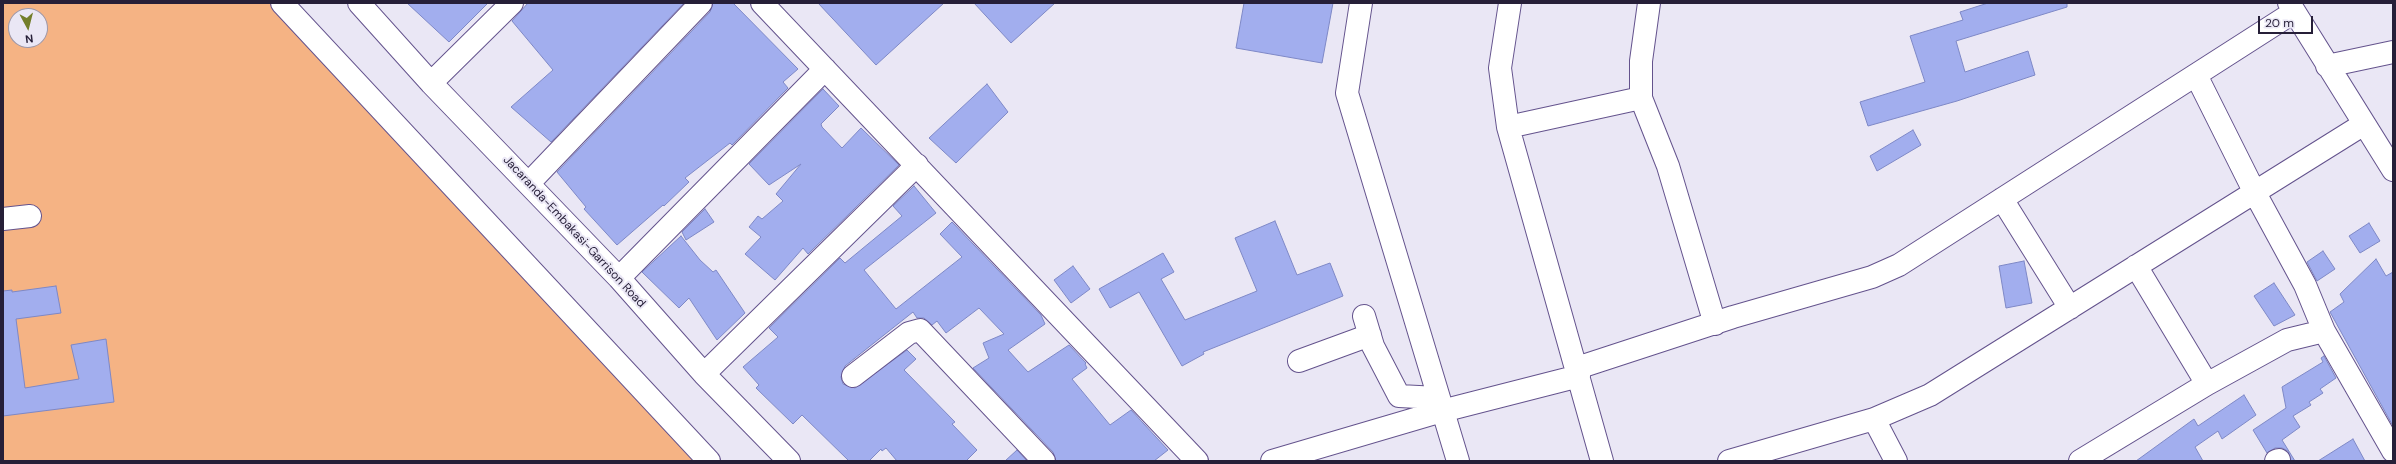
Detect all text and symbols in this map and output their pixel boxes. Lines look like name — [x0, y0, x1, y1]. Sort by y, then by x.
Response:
north arrow — [8, 8, 48, 48]
scale bar — [2260, 8, 2315, 34]
text: 20 m — [2265, 15, 2294, 31]
text: N — [25, 31, 34, 46]
street label: Jacaranda-Embakasi-Garrison Road — [500, 153, 648, 311]

